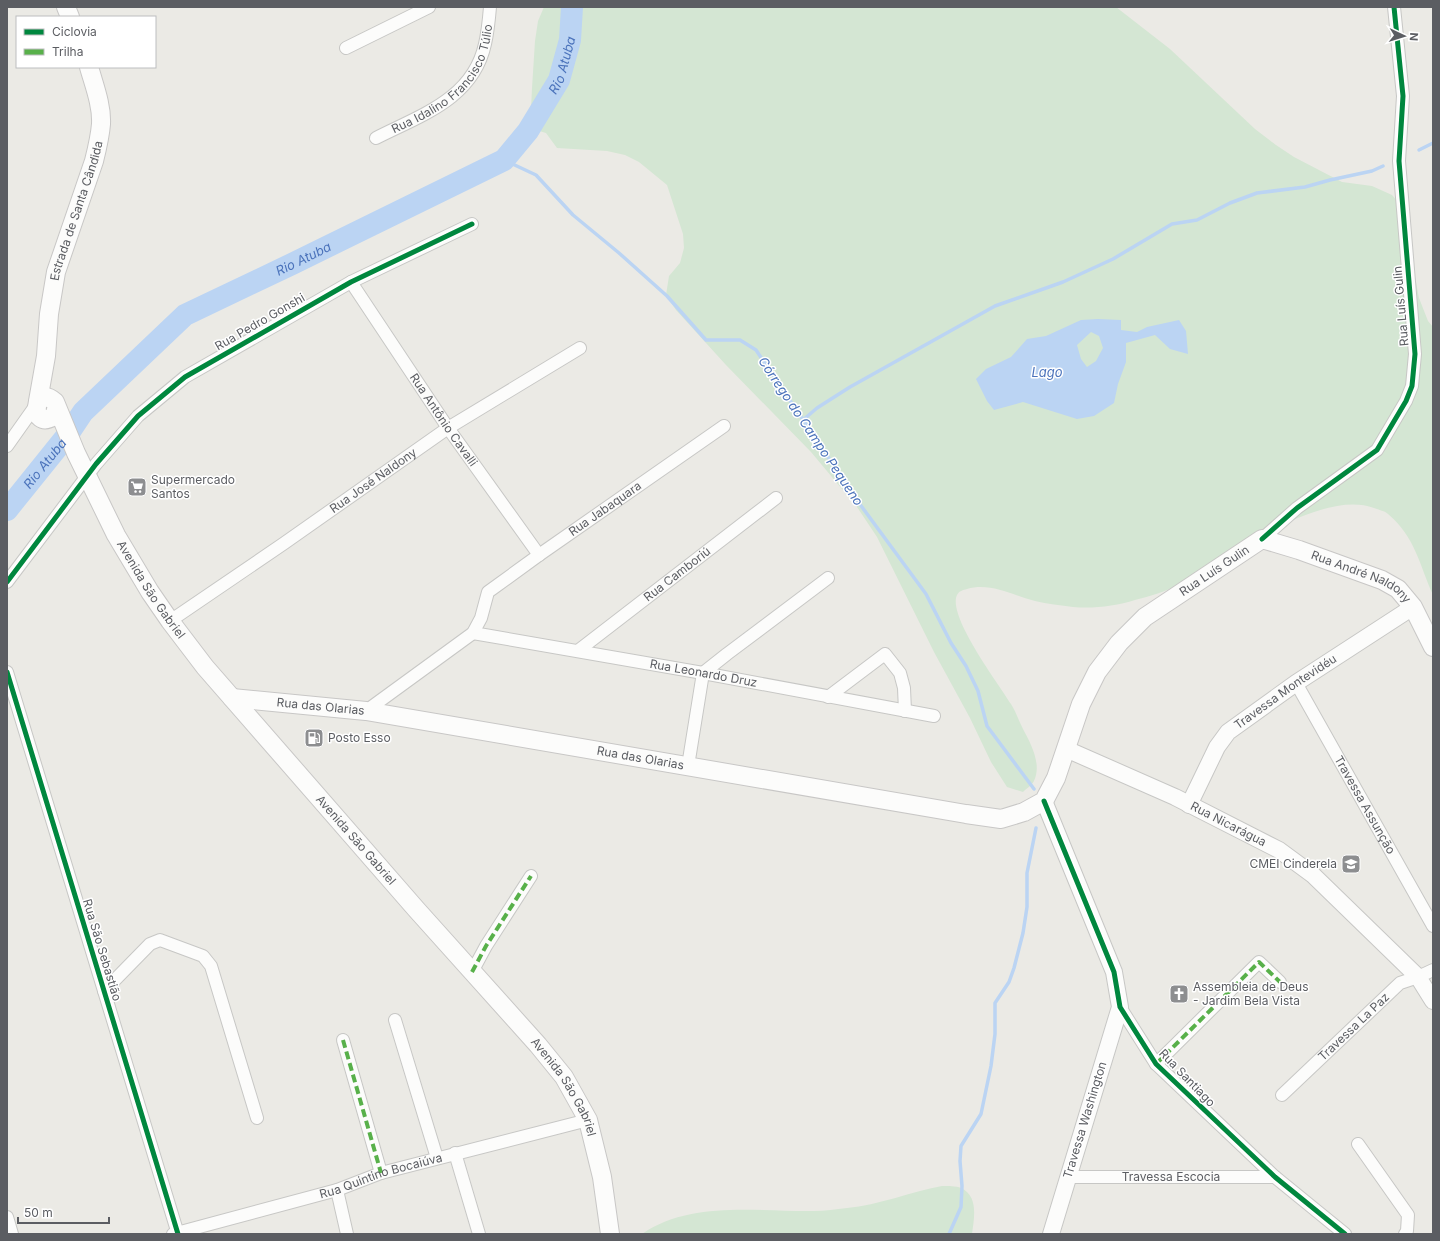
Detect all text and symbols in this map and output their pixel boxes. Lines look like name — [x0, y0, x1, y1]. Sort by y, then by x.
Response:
legend — [16, 16, 156, 68]
north arrow — [1384, 16, 1424, 56]
street label: Rua Idalino Francisco Túlio — [389, 23, 495, 136]
text: Ciclovia — [52, 24, 97, 39]
text: N — [1407, 32, 1421, 41]
water label: Rio Atuba — [545, 35, 579, 97]
text: Trilha — [52, 44, 83, 59]
street label: Estrada de Santa Cândida — [47, 139, 106, 282]
water label: Rio Atuba — [273, 238, 334, 279]
street label: Rua Luís Gulin — [1390, 265, 1411, 347]
street label: Rua Pedro Gonshi — [212, 290, 307, 353]
water label: Córrego do Campo Pequeno — [755, 354, 867, 509]
water label: Lago — [1031, 364, 1063, 380]
street label: Rua Antônio Cavalli — [407, 370, 481, 469]
water label: Rio Atuba — [20, 435, 70, 492]
street label: Rua José Naldony — [327, 444, 419, 516]
place label: Supermercado Santos — [151, 472, 235, 501]
supermarket icon: Supermercado Santos — [126, 476, 148, 498]
street label: Rua Jabaquara — [566, 478, 644, 539]
street label: Avenida São Gabriel — [114, 538, 189, 641]
street label: Rua Luís Gulin — [1176, 542, 1252, 599]
street label: Rua Camboriú — [641, 543, 713, 604]
street label: Rua André Naldony — [1309, 547, 1415, 606]
street label: Travessa Montevidéu — [1231, 651, 1339, 732]
street label: Rua Leonardo Druz — [649, 656, 759, 690]
street label: Rua das Olarias — [276, 694, 365, 718]
fuel station icon: Posto Esso — [303, 727, 325, 749]
place label: Posto Esso — [328, 730, 391, 745]
street label: Rua das Olarias — [596, 743, 685, 772]
street label: Travessa Assunção — [1331, 753, 1399, 857]
street label: Avenida São Gabriel — [313, 792, 399, 888]
street label: Rua Nicarágua — [1188, 798, 1269, 849]
school or university icon: CMEI Cinderela — [1340, 853, 1362, 875]
place label: CMEI Cinderela — [1250, 856, 1337, 871]
street label: Rua São Sebastião — [80, 897, 125, 1003]
place label: Assembleia de Deus - Jardim Bela Vista — [1193, 979, 1309, 1008]
church icon: Assembleia de Deus - Jardim Bela Vista — [1168, 983, 1190, 1005]
street label: Travessa La Paz — [1315, 989, 1392, 1064]
street label: Avenida São Gabriel — [528, 1034, 600, 1138]
street label: Rua Santiago — [1156, 1046, 1219, 1110]
street label: Travessa Washington — [1060, 1060, 1109, 1180]
street label: Rua Quintino Bocaiúva — [318, 1150, 444, 1201]
street label: Travessa Escocia — [1122, 1169, 1220, 1184]
scale bar — [18, 1199, 109, 1225]
text: 50 m — [24, 1205, 53, 1220]

